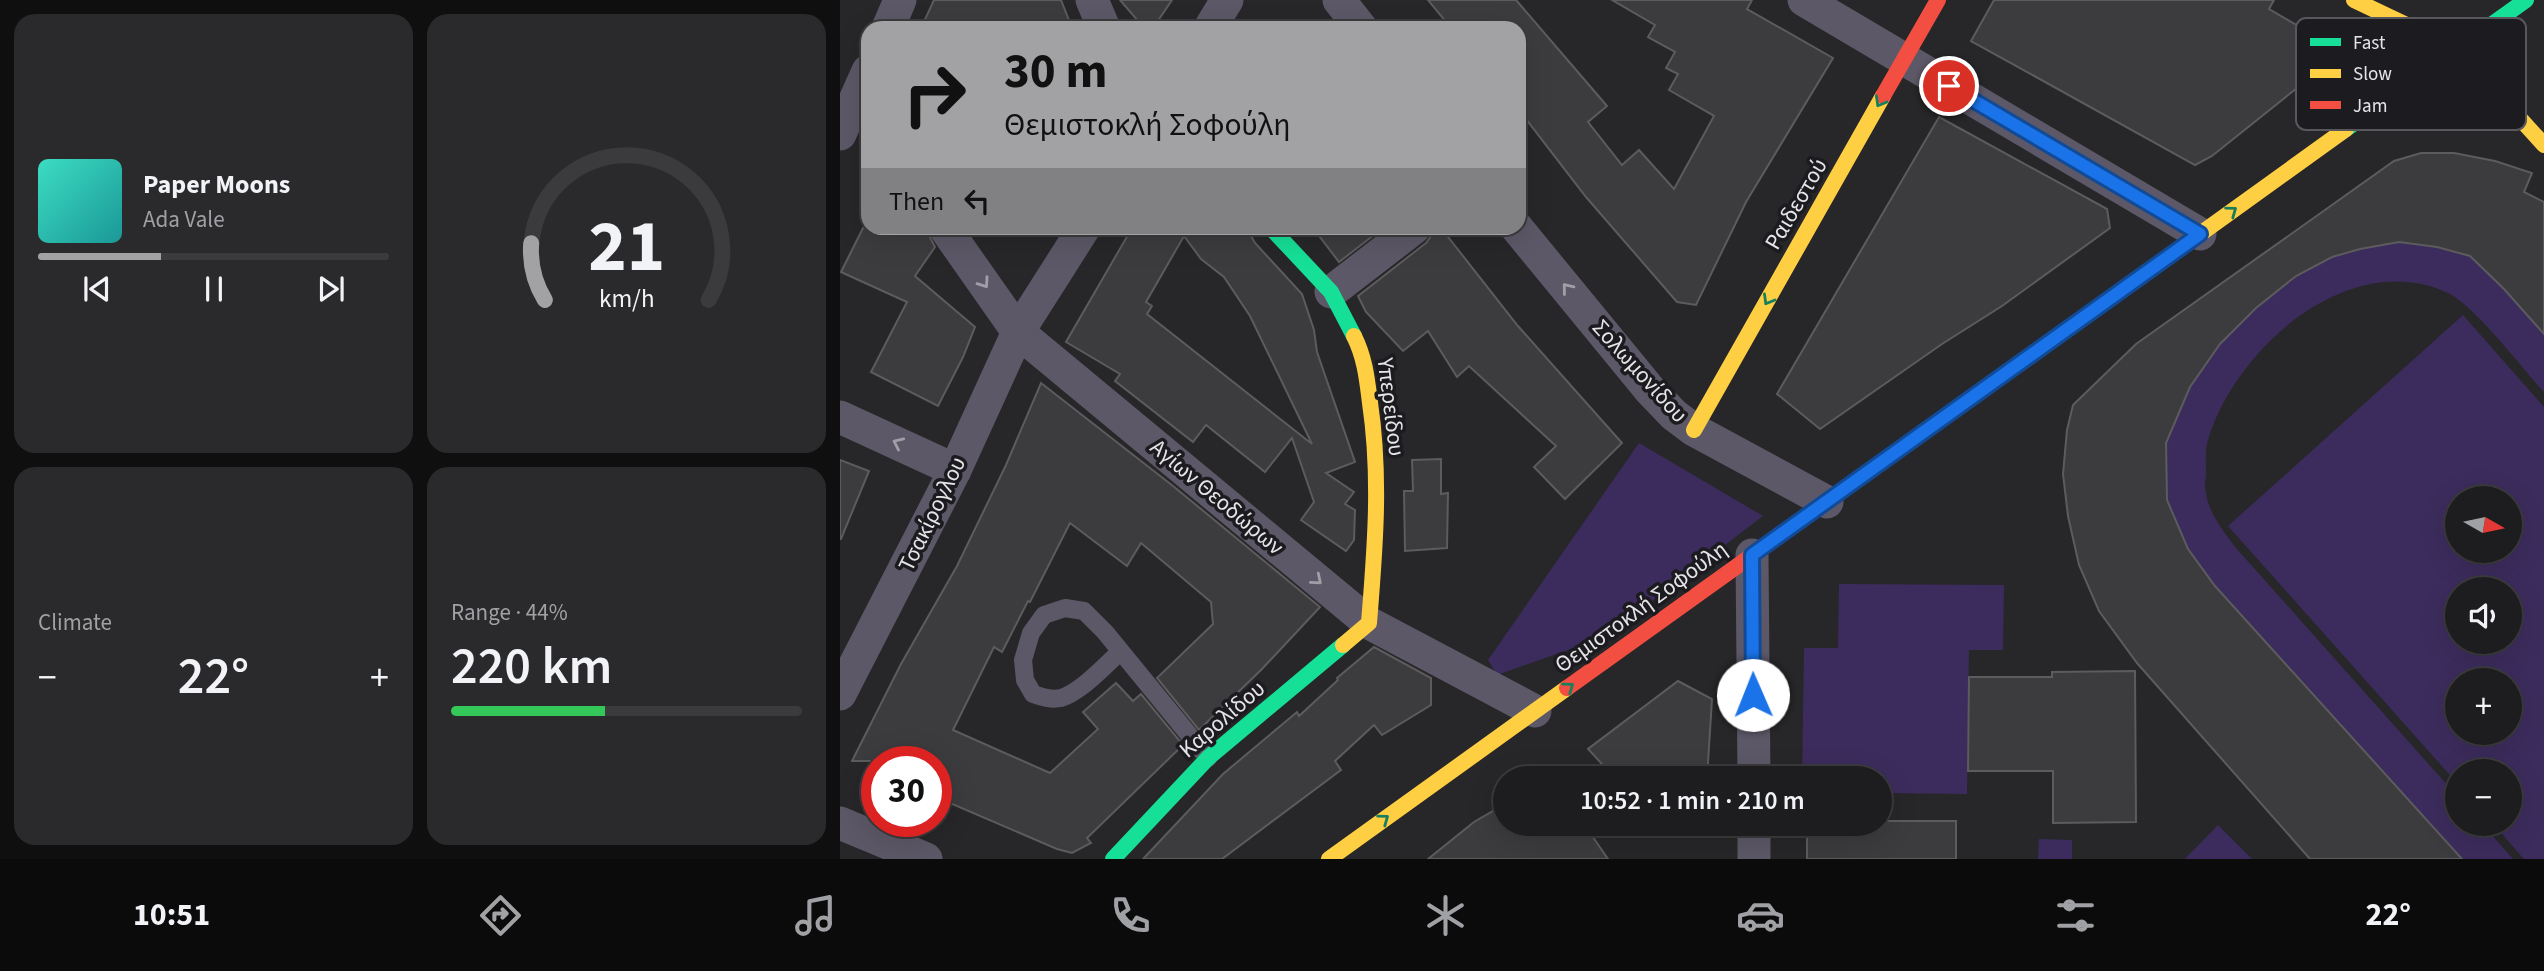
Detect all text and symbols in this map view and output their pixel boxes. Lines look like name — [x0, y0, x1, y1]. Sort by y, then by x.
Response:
legend — [2296, 18, 2526, 130]
text: Fast — [2353, 30, 2386, 57]
text: 30 m — [1004, 37, 1108, 107]
icon: right — [889, 49, 980, 140]
pin — [1919, 56, 1979, 116]
text: Slow — [2353, 61, 2392, 88]
icon: arrive — [1930, 67, 1968, 105]
text: Jam — [2353, 93, 2387, 120]
one-way arrow — [1875, 95, 1888, 107]
text: Θεμιστοκλή Σοφούλη — [1004, 102, 1291, 148]
street label: Ραιδεστού — [1757, 152, 1835, 256]
text: Paper Moons — [143, 166, 290, 203]
icon: left — [958, 182, 996, 220]
text: Then — [889, 183, 944, 220]
text: 21 — [588, 195, 665, 299]
text: Ada Vale — [143, 203, 225, 236]
one-way arrow — [2224, 207, 2237, 219]
icon: previous — [78, 270, 116, 308]
icon: pause — [195, 270, 233, 308]
icon: next — [312, 270, 350, 308]
one-way arrow — [976, 275, 988, 288]
text: km/h — [599, 281, 654, 317]
one-way arrow — [1563, 284, 1575, 297]
one-way arrow — [1763, 293, 1776, 305]
street label: Σολωμονίδου — [1585, 312, 1695, 430]
street label: Υπερείδου — [1368, 355, 1413, 458]
street label: Αγίων Θεοδώρων — [1143, 431, 1291, 563]
one-way arrow — [892, 437, 905, 451]
street label: Τσακίρογλου — [890, 451, 974, 577]
north arrow — [2445, 486, 2522, 564]
map controls — [2445, 486, 2522, 836]
street label: Θεμιστοκλή Σοφούλη — [1548, 533, 1734, 681]
one-way arrow — [1309, 572, 1322, 584]
button: sound — [2445, 577, 2522, 654]
text: Range · 44% — [451, 596, 568, 629]
text: Climate — [38, 606, 112, 639]
text: 220 km — [451, 630, 612, 704]
text: 22° — [178, 640, 249, 714]
text: − — [38, 651, 57, 705]
text: + — [370, 651, 389, 705]
position arrow — [1716, 658, 1790, 732]
button: + — [2445, 668, 2522, 745]
street label: Καρολίδου — [1172, 672, 1272, 766]
one-way arrow — [1561, 682, 1574, 695]
speed limit sign: 30 — [861, 746, 952, 837]
button: − — [2445, 759, 2522, 836]
text: 10:52 · 1 min · 210 m — [1580, 782, 1805, 819]
one-way arrow — [1376, 815, 1389, 827]
icon: directions — [476, 891, 525, 940]
icon: music — [791, 891, 840, 940]
icon: phone — [1106, 891, 1155, 940]
icon: climate — [1421, 891, 1470, 940]
icon: car — [1736, 891, 1785, 940]
icon: filters — [2051, 891, 2100, 940]
text: 10:51 — [133, 892, 210, 938]
text: 22° — [2365, 892, 2411, 938]

